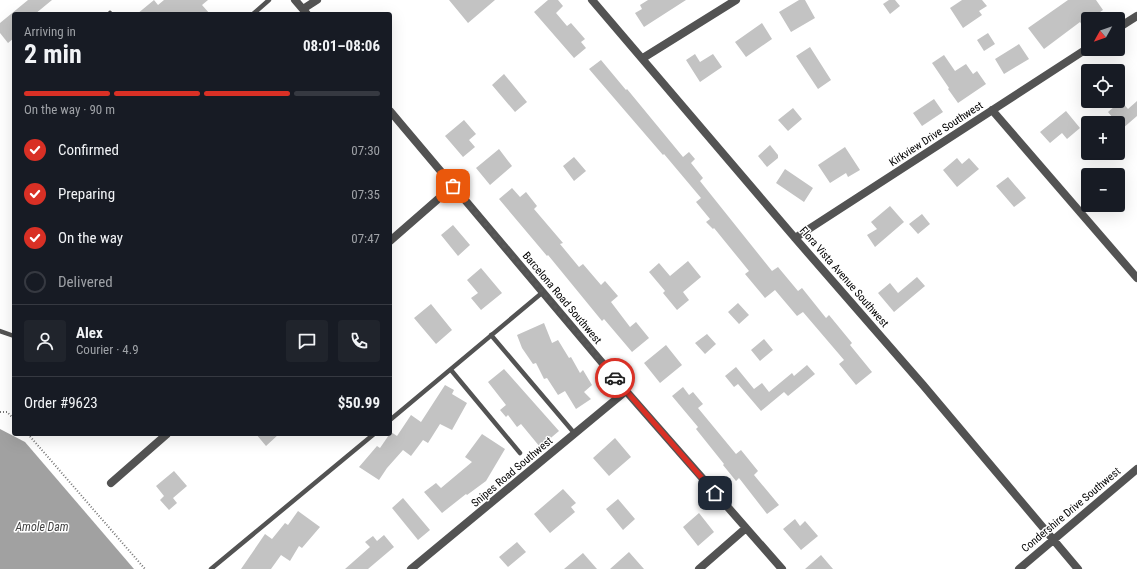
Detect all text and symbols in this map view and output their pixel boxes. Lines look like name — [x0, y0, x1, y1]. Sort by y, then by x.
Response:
north arrow — [1081, 12, 1125, 56]
map controls — [1081, 12, 1125, 212]
text: Arriving in — [24, 24, 76, 39]
text: 08:01–08:06 — [303, 37, 380, 55]
text: 2 min — [24, 39, 82, 69]
button: locate — [1081, 64, 1125, 108]
street label: Kirkview Drive Southwest — [887, 99, 985, 169]
text: On the way · 90 m — [24, 102, 115, 117]
button: + — [1081, 116, 1125, 160]
icon: check — [24, 139, 46, 161]
text: Confirmed — [58, 141, 119, 159]
text: 07:30 — [351, 143, 380, 158]
button: − — [1081, 168, 1125, 212]
pin — [436, 169, 470, 203]
icon: bag — [442, 175, 464, 197]
icon: check — [24, 183, 46, 205]
text: Preparing — [58, 185, 115, 203]
text: 07:35 — [351, 187, 380, 202]
street label: Flora Vista Avenue Southwest — [797, 224, 891, 330]
icon: check — [24, 227, 46, 249]
text: On the way — [58, 229, 123, 247]
text: 07:47 — [351, 231, 380, 246]
street label: Barcelona Road Southwest — [520, 249, 604, 347]
text: Delivered — [58, 273, 113, 291]
button: person — [24, 320, 66, 362]
button: chat — [286, 320, 328, 362]
button: phone — [338, 320, 380, 362]
text: Alex — [76, 324, 103, 342]
text: Courier · 4.9 — [76, 342, 139, 357]
courier — [595, 358, 635, 398]
icon: car — [604, 367, 626, 389]
text: Order #9623 — [24, 394, 98, 412]
text: $50.99 — [338, 394, 380, 412]
street label: Snipes Road Southwest — [469, 434, 555, 510]
street label: Condershire Drive Southwest — [1019, 465, 1123, 555]
pin — [698, 476, 732, 510]
icon: home — [704, 482, 726, 504]
water label: Amole Dam — [14, 520, 69, 534]

